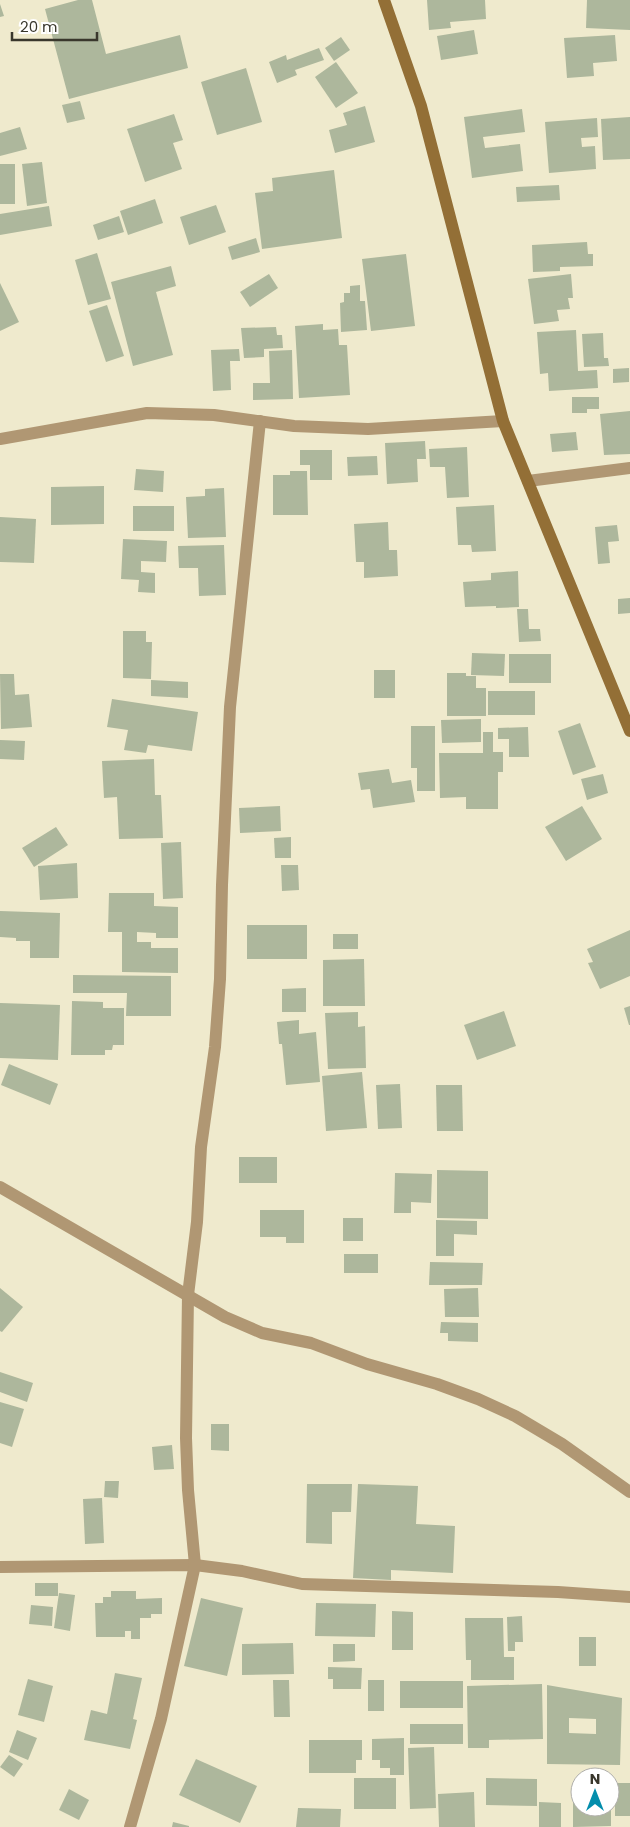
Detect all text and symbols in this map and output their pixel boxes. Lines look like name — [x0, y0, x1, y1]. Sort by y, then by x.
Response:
scale bar — [12, 10, 98, 42]
text: 20 m — [20, 16, 58, 37]
north arrow — [570, 1767, 620, 1817]
text: N — [590, 1769, 600, 1789]

